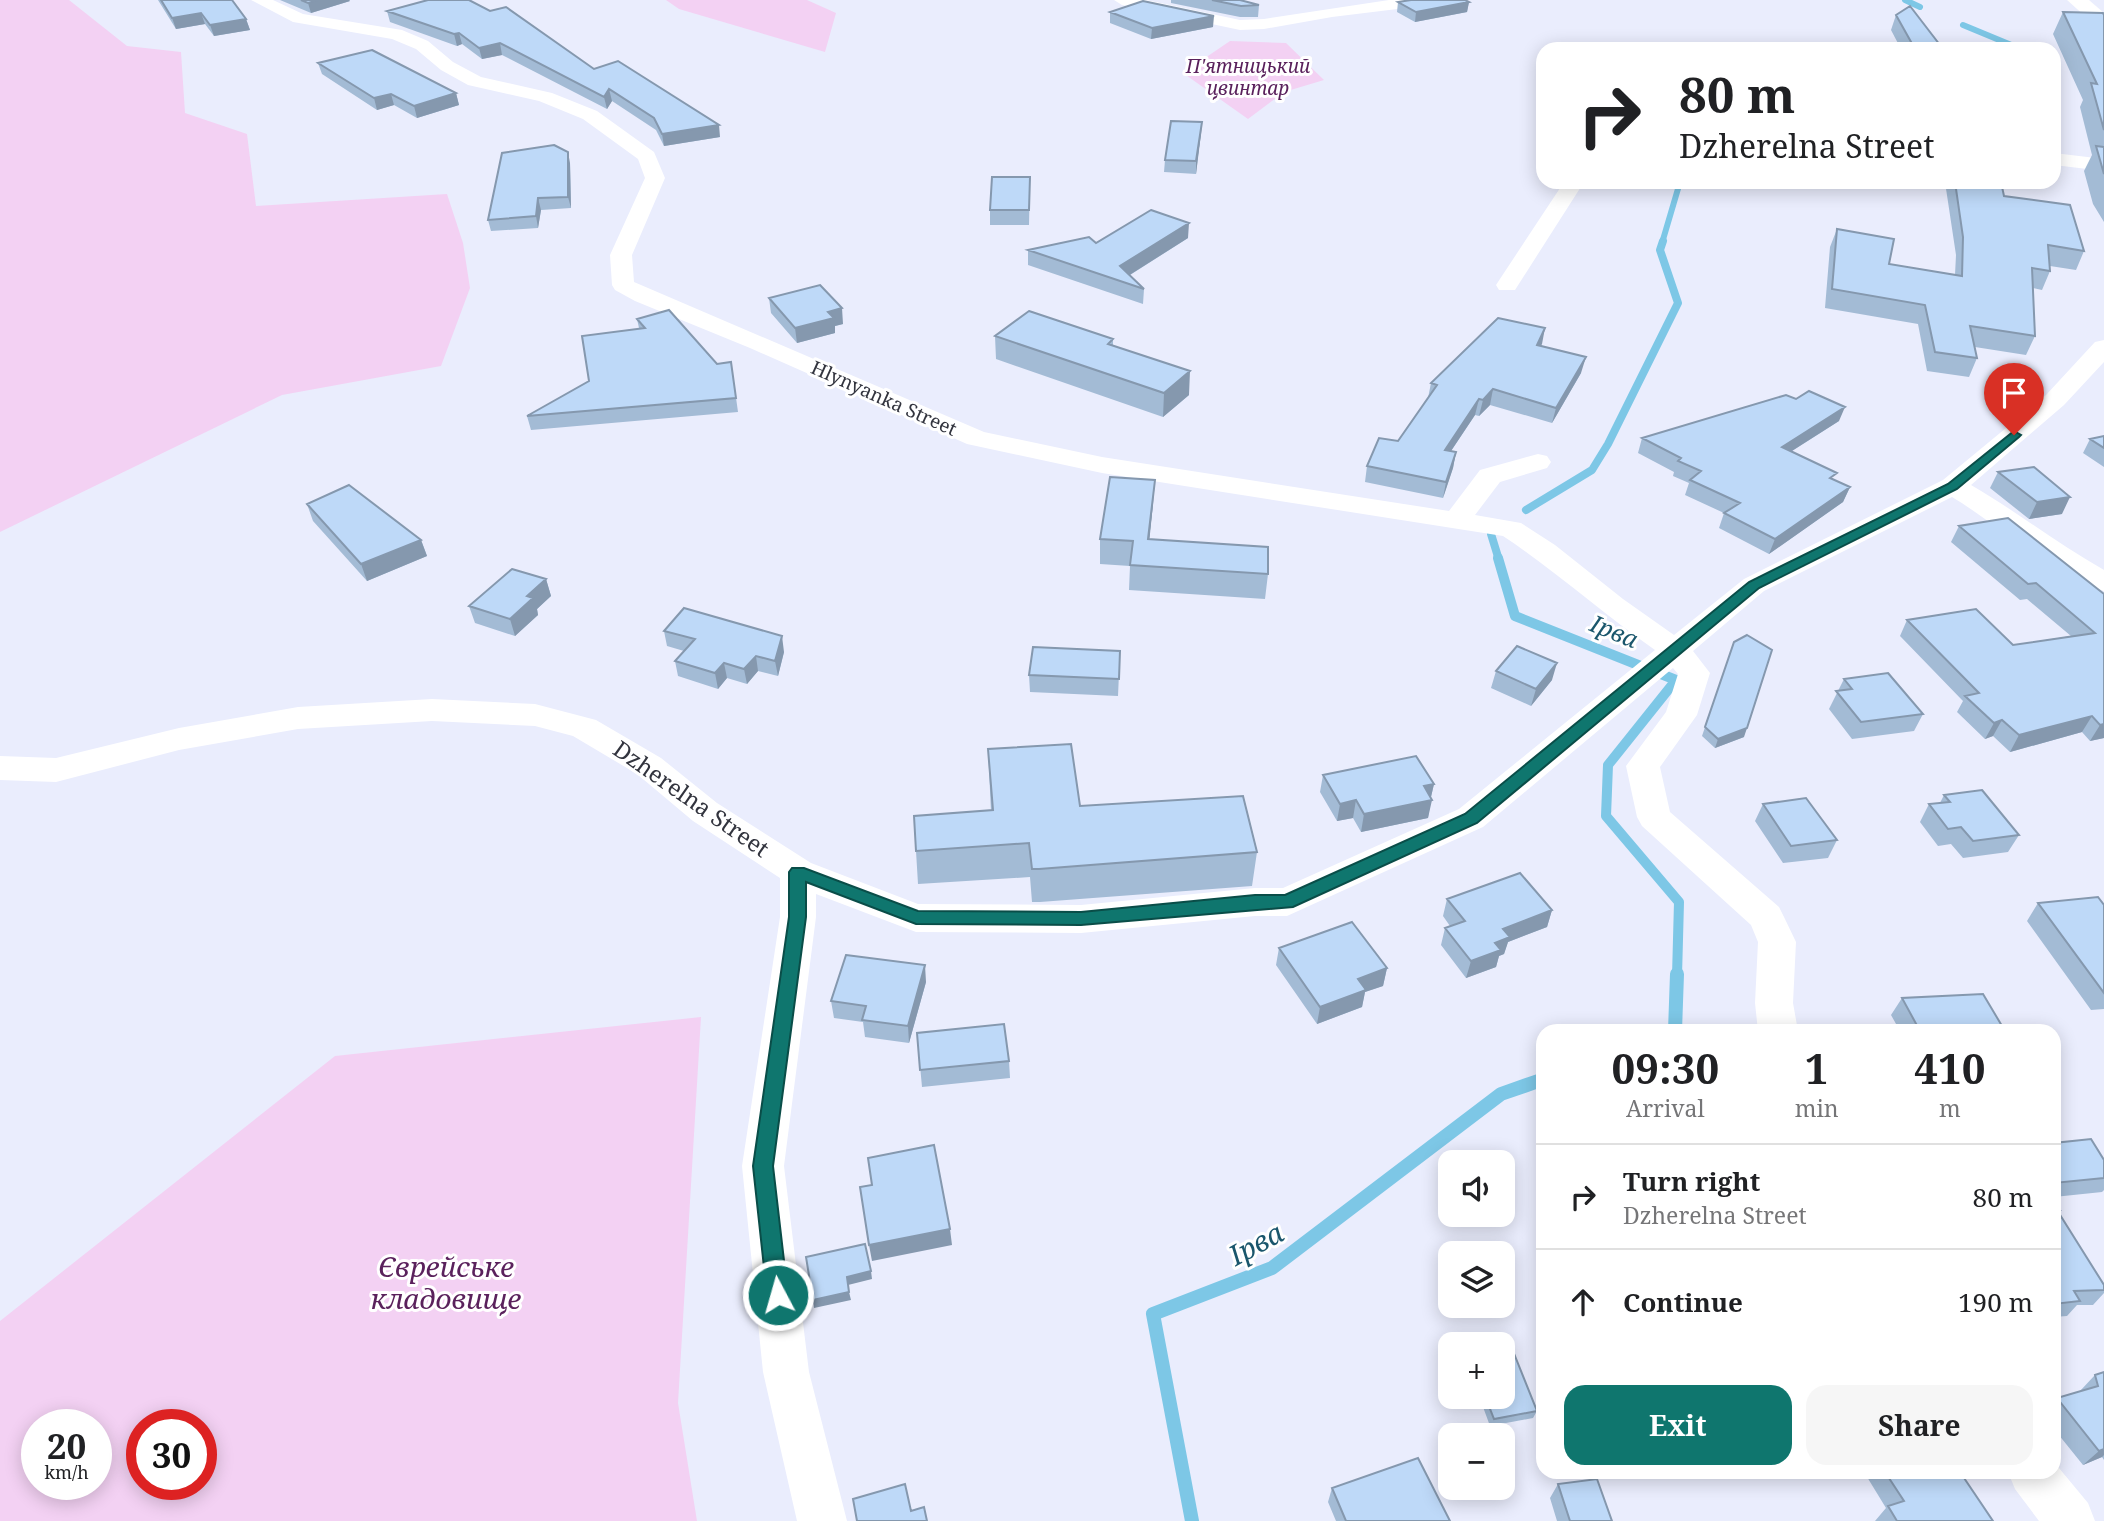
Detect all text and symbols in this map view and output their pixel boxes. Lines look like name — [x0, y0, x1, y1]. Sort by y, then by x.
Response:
park label: П'ятницький цвинтар — [1185, 53, 1310, 101]
text: 80 m — [1679, 61, 1795, 127]
icon: right — [1564, 70, 1655, 161]
text: Dzherelna Street — [1679, 124, 1934, 167]
street label: Hlynyanka Street — [807, 354, 961, 442]
pin — [1984, 363, 2044, 435]
icon: arrive — [1995, 374, 2033, 412]
water label: Ірва — [1585, 606, 1644, 655]
street label: Dzherelna Street — [607, 732, 776, 864]
text: 09:30 — [1612, 1039, 1719, 1096]
text: 1 — [1805, 1039, 1829, 1096]
text: 410 — [1914, 1039, 1985, 1096]
text: Arrival — [1626, 1092, 1705, 1124]
text: min — [1795, 1092, 1839, 1124]
text: m — [1939, 1092, 1961, 1124]
map controls — [1438, 1150, 1515, 1500]
button: sound — [1438, 1150, 1515, 1227]
text: Turn right — [1623, 1163, 1760, 1199]
icon: right — [1564, 1178, 1602, 1216]
text: 80 m — [1973, 1179, 2033, 1215]
text: Dzherelna Street — [1623, 1199, 1807, 1231]
water label: Ірва — [1220, 1213, 1290, 1274]
button: layers — [1438, 1241, 1515, 1318]
park label: Єврейське кладовище — [371, 1247, 522, 1317]
position arrow — [741, 1258, 815, 1332]
icon: ahead — [1564, 1283, 1602, 1321]
text: Continue — [1623, 1284, 1743, 1320]
text: 190 m — [1958, 1284, 2033, 1320]
button: + — [1438, 1332, 1515, 1409]
button: Exit — [1564, 1385, 1792, 1465]
button: Share — [1806, 1385, 2033, 1465]
speed limit sign: 30 — [126, 1409, 217, 1500]
text: 20 — [47, 1422, 86, 1469]
button: − — [1438, 1423, 1515, 1500]
text: km/h — [44, 1460, 89, 1484]

